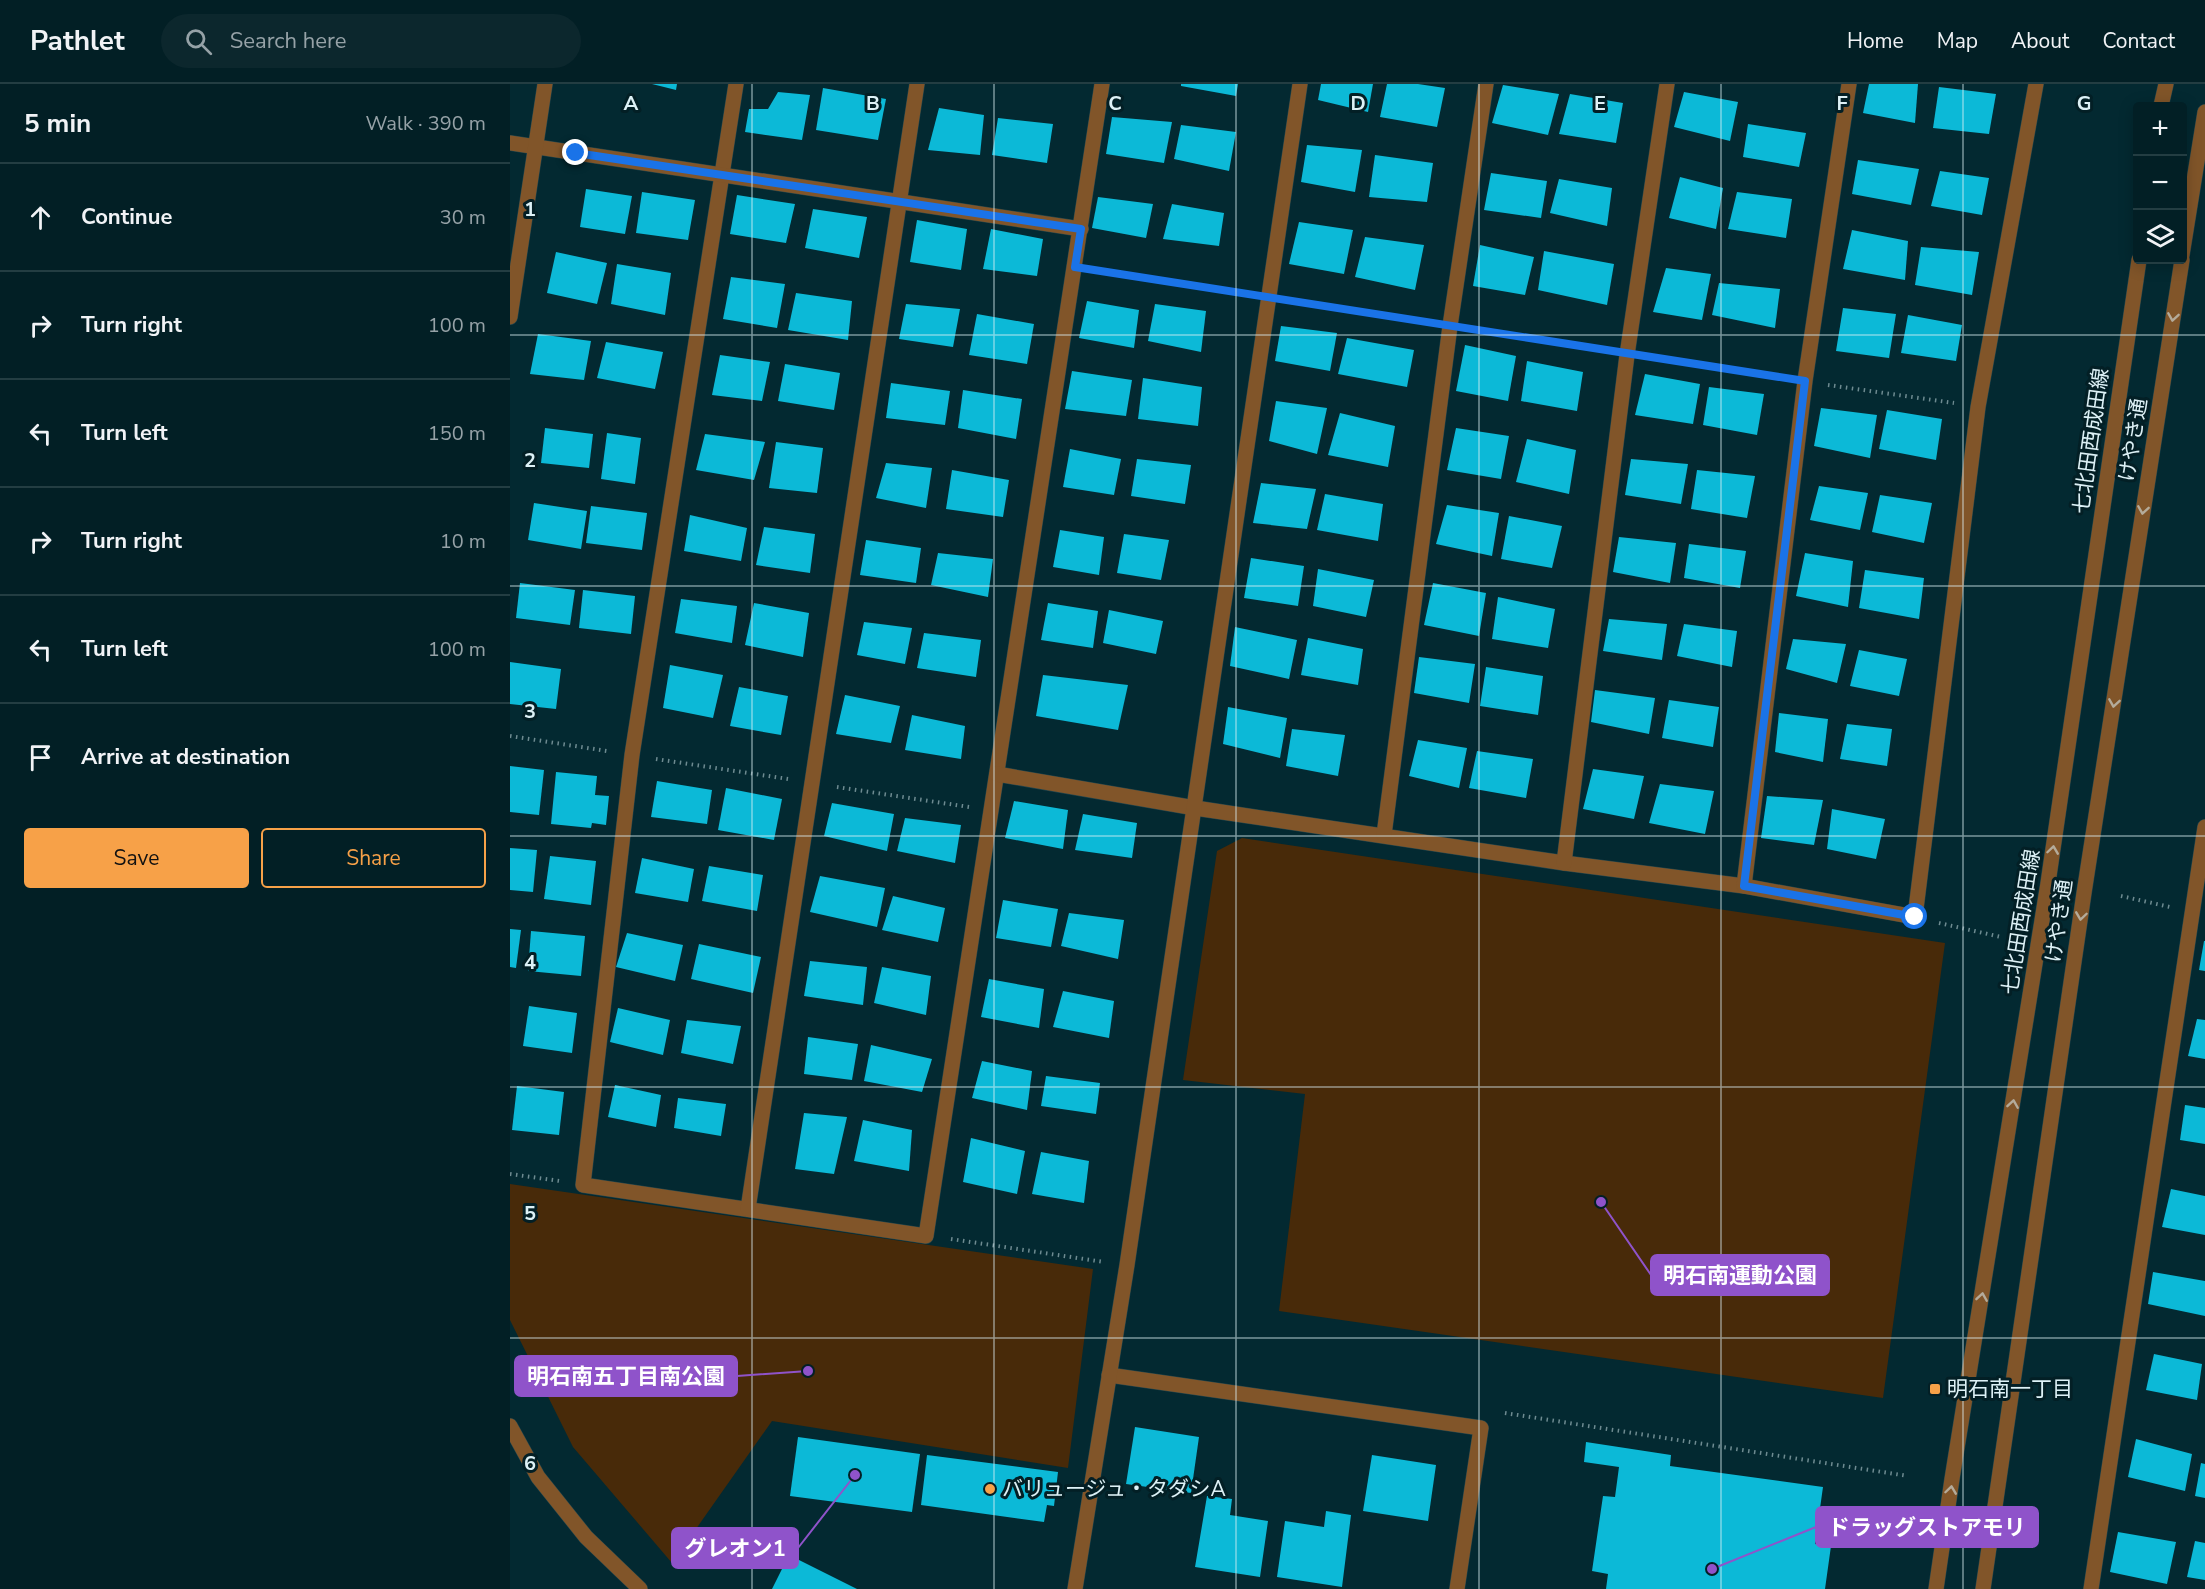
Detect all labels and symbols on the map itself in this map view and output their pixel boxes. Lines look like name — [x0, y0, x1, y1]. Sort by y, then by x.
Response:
text: A — [624, 90, 639, 117]
text: B — [866, 90, 880, 117]
text: C — [1108, 90, 1122, 117]
text: D — [1350, 90, 1366, 117]
text: E — [1594, 90, 1606, 117]
text: F — [1836, 90, 1848, 117]
text: G — [2077, 90, 2091, 117]
route end — [562, 139, 588, 165]
text: 1 — [524, 196, 536, 223]
one-way arrow — [2167, 312, 2180, 322]
street label: 七北田西成田線 — [2067, 366, 2115, 516]
street label: けやき通 — [2113, 396, 2153, 484]
text: 2 — [524, 447, 536, 474]
one-way arrow — [2138, 505, 2150, 515]
text: 3 — [524, 698, 536, 725]
one-way arrow — [2108, 698, 2120, 707]
one-way arrow — [2047, 845, 2059, 854]
street label: 七北田西成田線 — [1996, 847, 2046, 997]
street label: けやき通 — [2039, 877, 2079, 965]
route start — [1901, 903, 1927, 929]
one-way arrow — [2075, 912, 2087, 921]
text: 4 — [524, 949, 536, 976]
one-way arrow — [2006, 1100, 2018, 1109]
text: 5 — [524, 1200, 536, 1227]
callout: 明石南運動公園 — [1651, 1255, 1829, 1295]
text: 明石南運動公園 — [1663, 1261, 1817, 1291]
one-way arrow — [1975, 1292, 1987, 1302]
callout: 明石南五丁目南公園 — [515, 1356, 737, 1396]
text: 明石南五丁目南公園 — [527, 1362, 725, 1392]
place label: 明石南一丁目 — [1947, 1375, 2073, 1403]
marker: 明石南一丁目 — [1928, 1382, 1942, 1396]
text: 6 — [524, 1450, 536, 1477]
place label: バリュージュ・タダシA — [1002, 1475, 1226, 1503]
marker: バリュージュ・タダシA — [983, 1482, 997, 1496]
one-way arrow — [1944, 1485, 1956, 1494]
callout: ドラッグストアモリ — [1816, 1507, 2038, 1547]
text: ドラッグストアモリ — [1828, 1513, 2026, 1543]
callout: グレオン1 — [672, 1528, 798, 1568]
text: グレオン1 — [684, 1534, 786, 1564]

